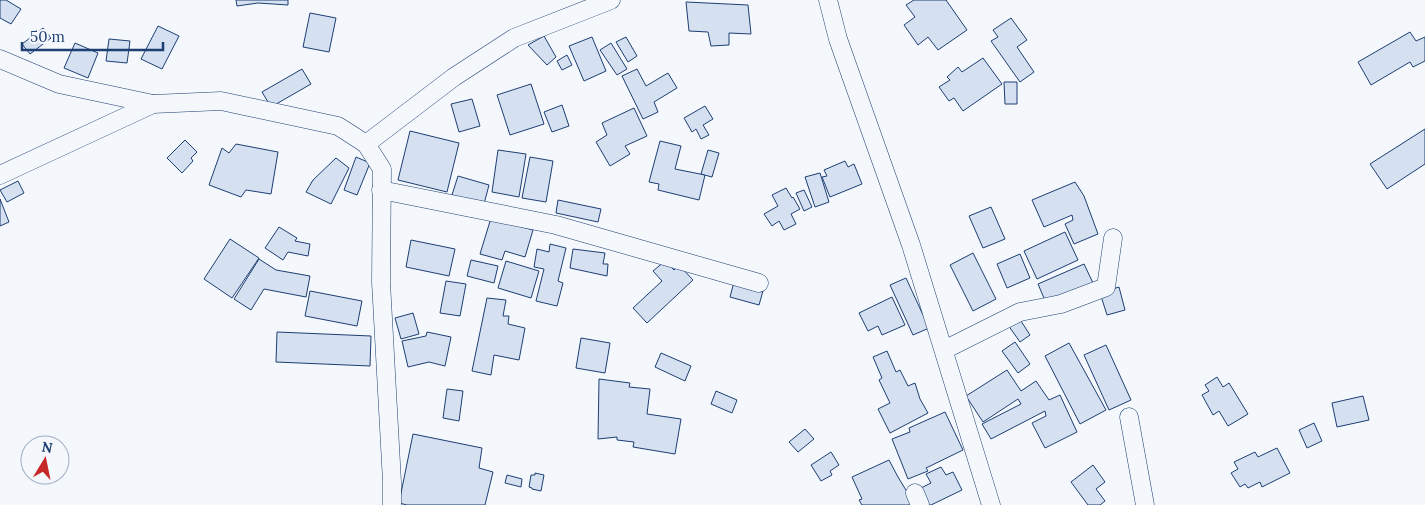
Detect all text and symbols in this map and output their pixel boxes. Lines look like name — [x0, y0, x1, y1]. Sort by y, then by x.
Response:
scale bar — [22, 20, 164, 52]
text: 50 m — [30, 27, 65, 46]
north arrow — [20, 435, 70, 485]
text: N — [40, 437, 54, 457]

